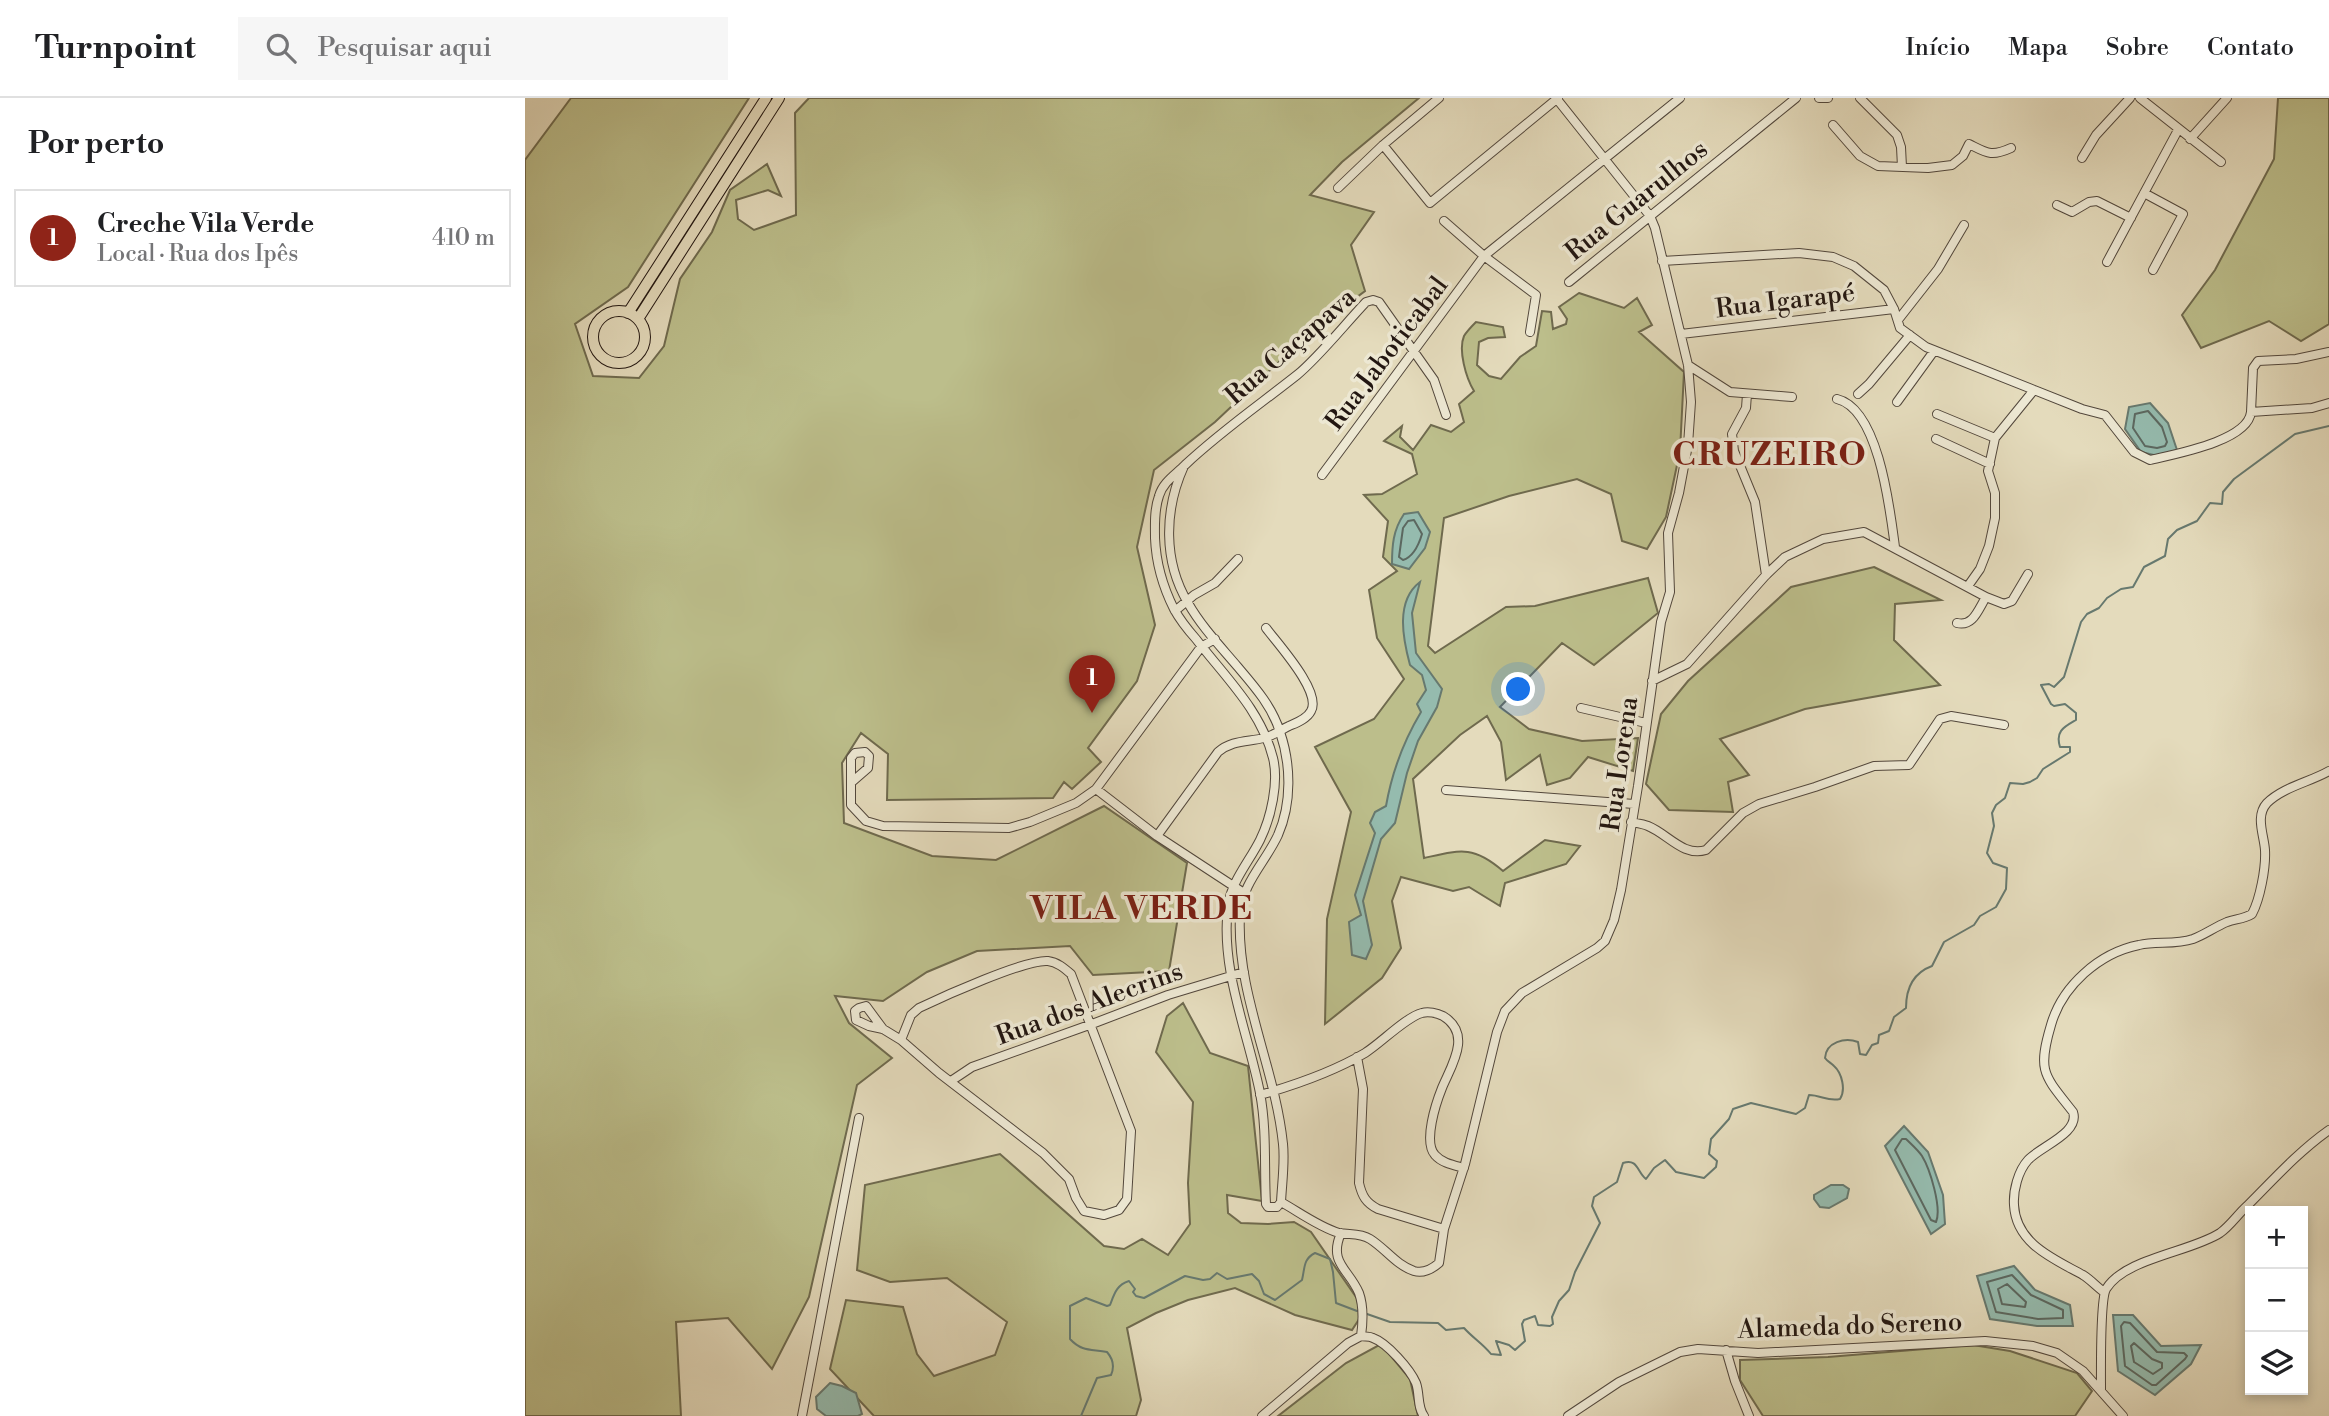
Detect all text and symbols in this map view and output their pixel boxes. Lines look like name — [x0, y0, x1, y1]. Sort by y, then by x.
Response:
search box — [238, 17, 728, 80]
text: Turnpoint — [35, 28, 196, 69]
icon: search — [262, 29, 300, 67]
text: Pesquisar aqui — [318, 32, 492, 64]
text: Início — [1906, 33, 1970, 63]
text: Mapa — [2008, 33, 2068, 63]
text: Sobre — [2106, 33, 2169, 63]
text: Contato — [2207, 33, 2294, 63]
text: Por perto — [28, 125, 164, 163]
street label: Rua Guarulhos — [1559, 133, 1714, 268]
text: Creche Vila Verde — [97, 208, 314, 240]
text: 1 — [47, 224, 59, 252]
text: 410 m — [432, 224, 495, 252]
text: Local · Rua dos Ipês — [97, 240, 298, 268]
street label: Rua Jaboticabal — [1319, 270, 1455, 437]
street label: Rua Igarapé — [1714, 277, 1857, 325]
street label: Rua Caçapava — [1219, 281, 1363, 412]
district label: CRUZEIRO — [1672, 435, 1868, 476]
pin: 1 — [1069, 655, 1115, 713]
your location — [1501, 672, 1535, 706]
street label: Rua Lorena — [1595, 694, 1645, 834]
district label: VILA VERDE — [1029, 889, 1254, 930]
street label: Rua dos Alecrins — [992, 955, 1187, 1053]
map controls — [2245, 1206, 2308, 1395]
button: + — [2245, 1206, 2308, 1269]
button: − — [2245, 1269, 2308, 1332]
street label: Alameda do Sereno — [1736, 1306, 1963, 1346]
button: layers — [2245, 1332, 2308, 1395]

